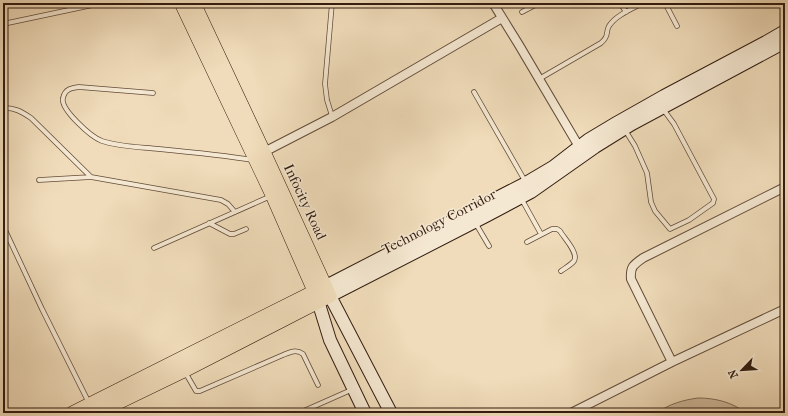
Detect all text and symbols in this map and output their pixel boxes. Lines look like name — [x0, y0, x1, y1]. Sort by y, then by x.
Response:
street label: Infocity Road — [280, 161, 330, 243]
street label: Technology Corridor — [379, 186, 499, 258]
north arrow — [722, 350, 762, 390]
text: N — [725, 367, 741, 381]

